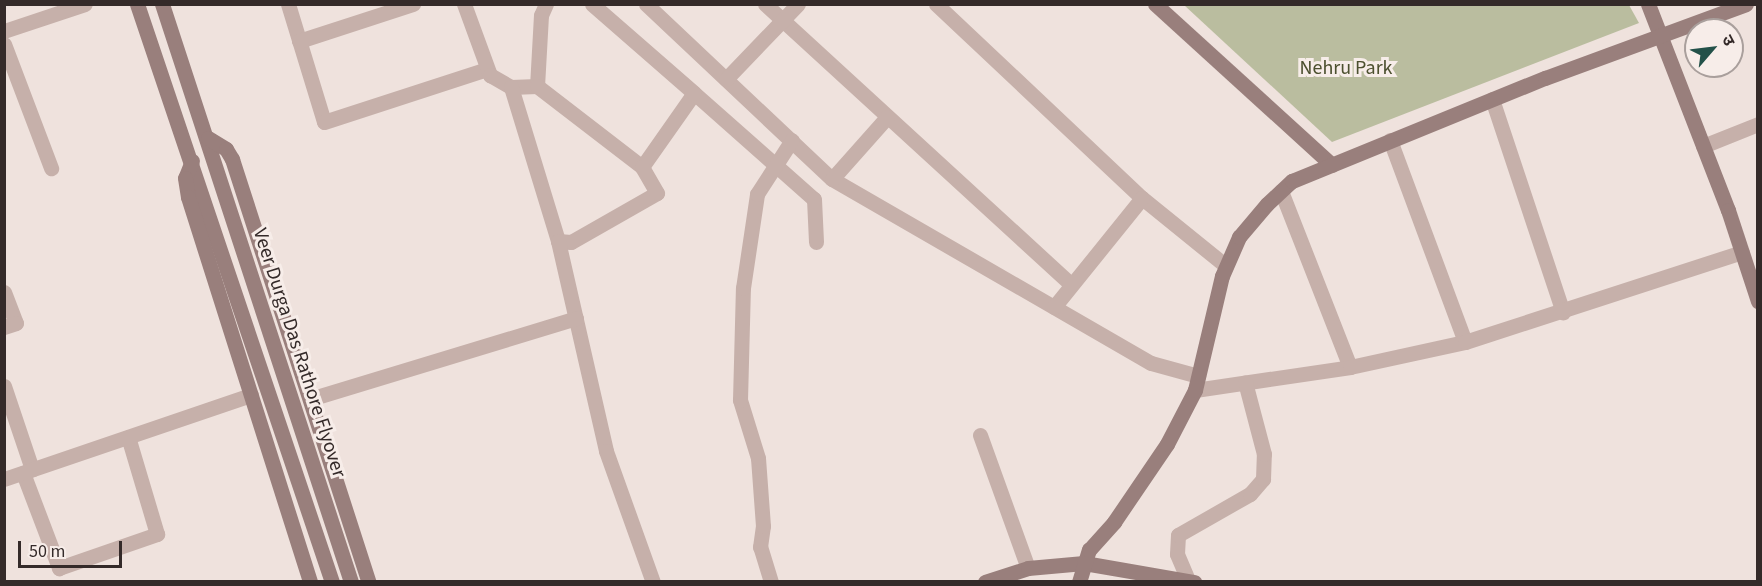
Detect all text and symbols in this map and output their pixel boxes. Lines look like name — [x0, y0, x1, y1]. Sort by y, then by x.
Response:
north arrow — [1684, 18, 1744, 78]
text: उ — [1716, 31, 1740, 50]
park label: Nehru Park — [1300, 56, 1392, 80]
street label: Veer Durga Das Rathore Flyover — [247, 225, 351, 481]
scale bar — [21, 529, 124, 567]
text: 50 m — [29, 539, 65, 564]

